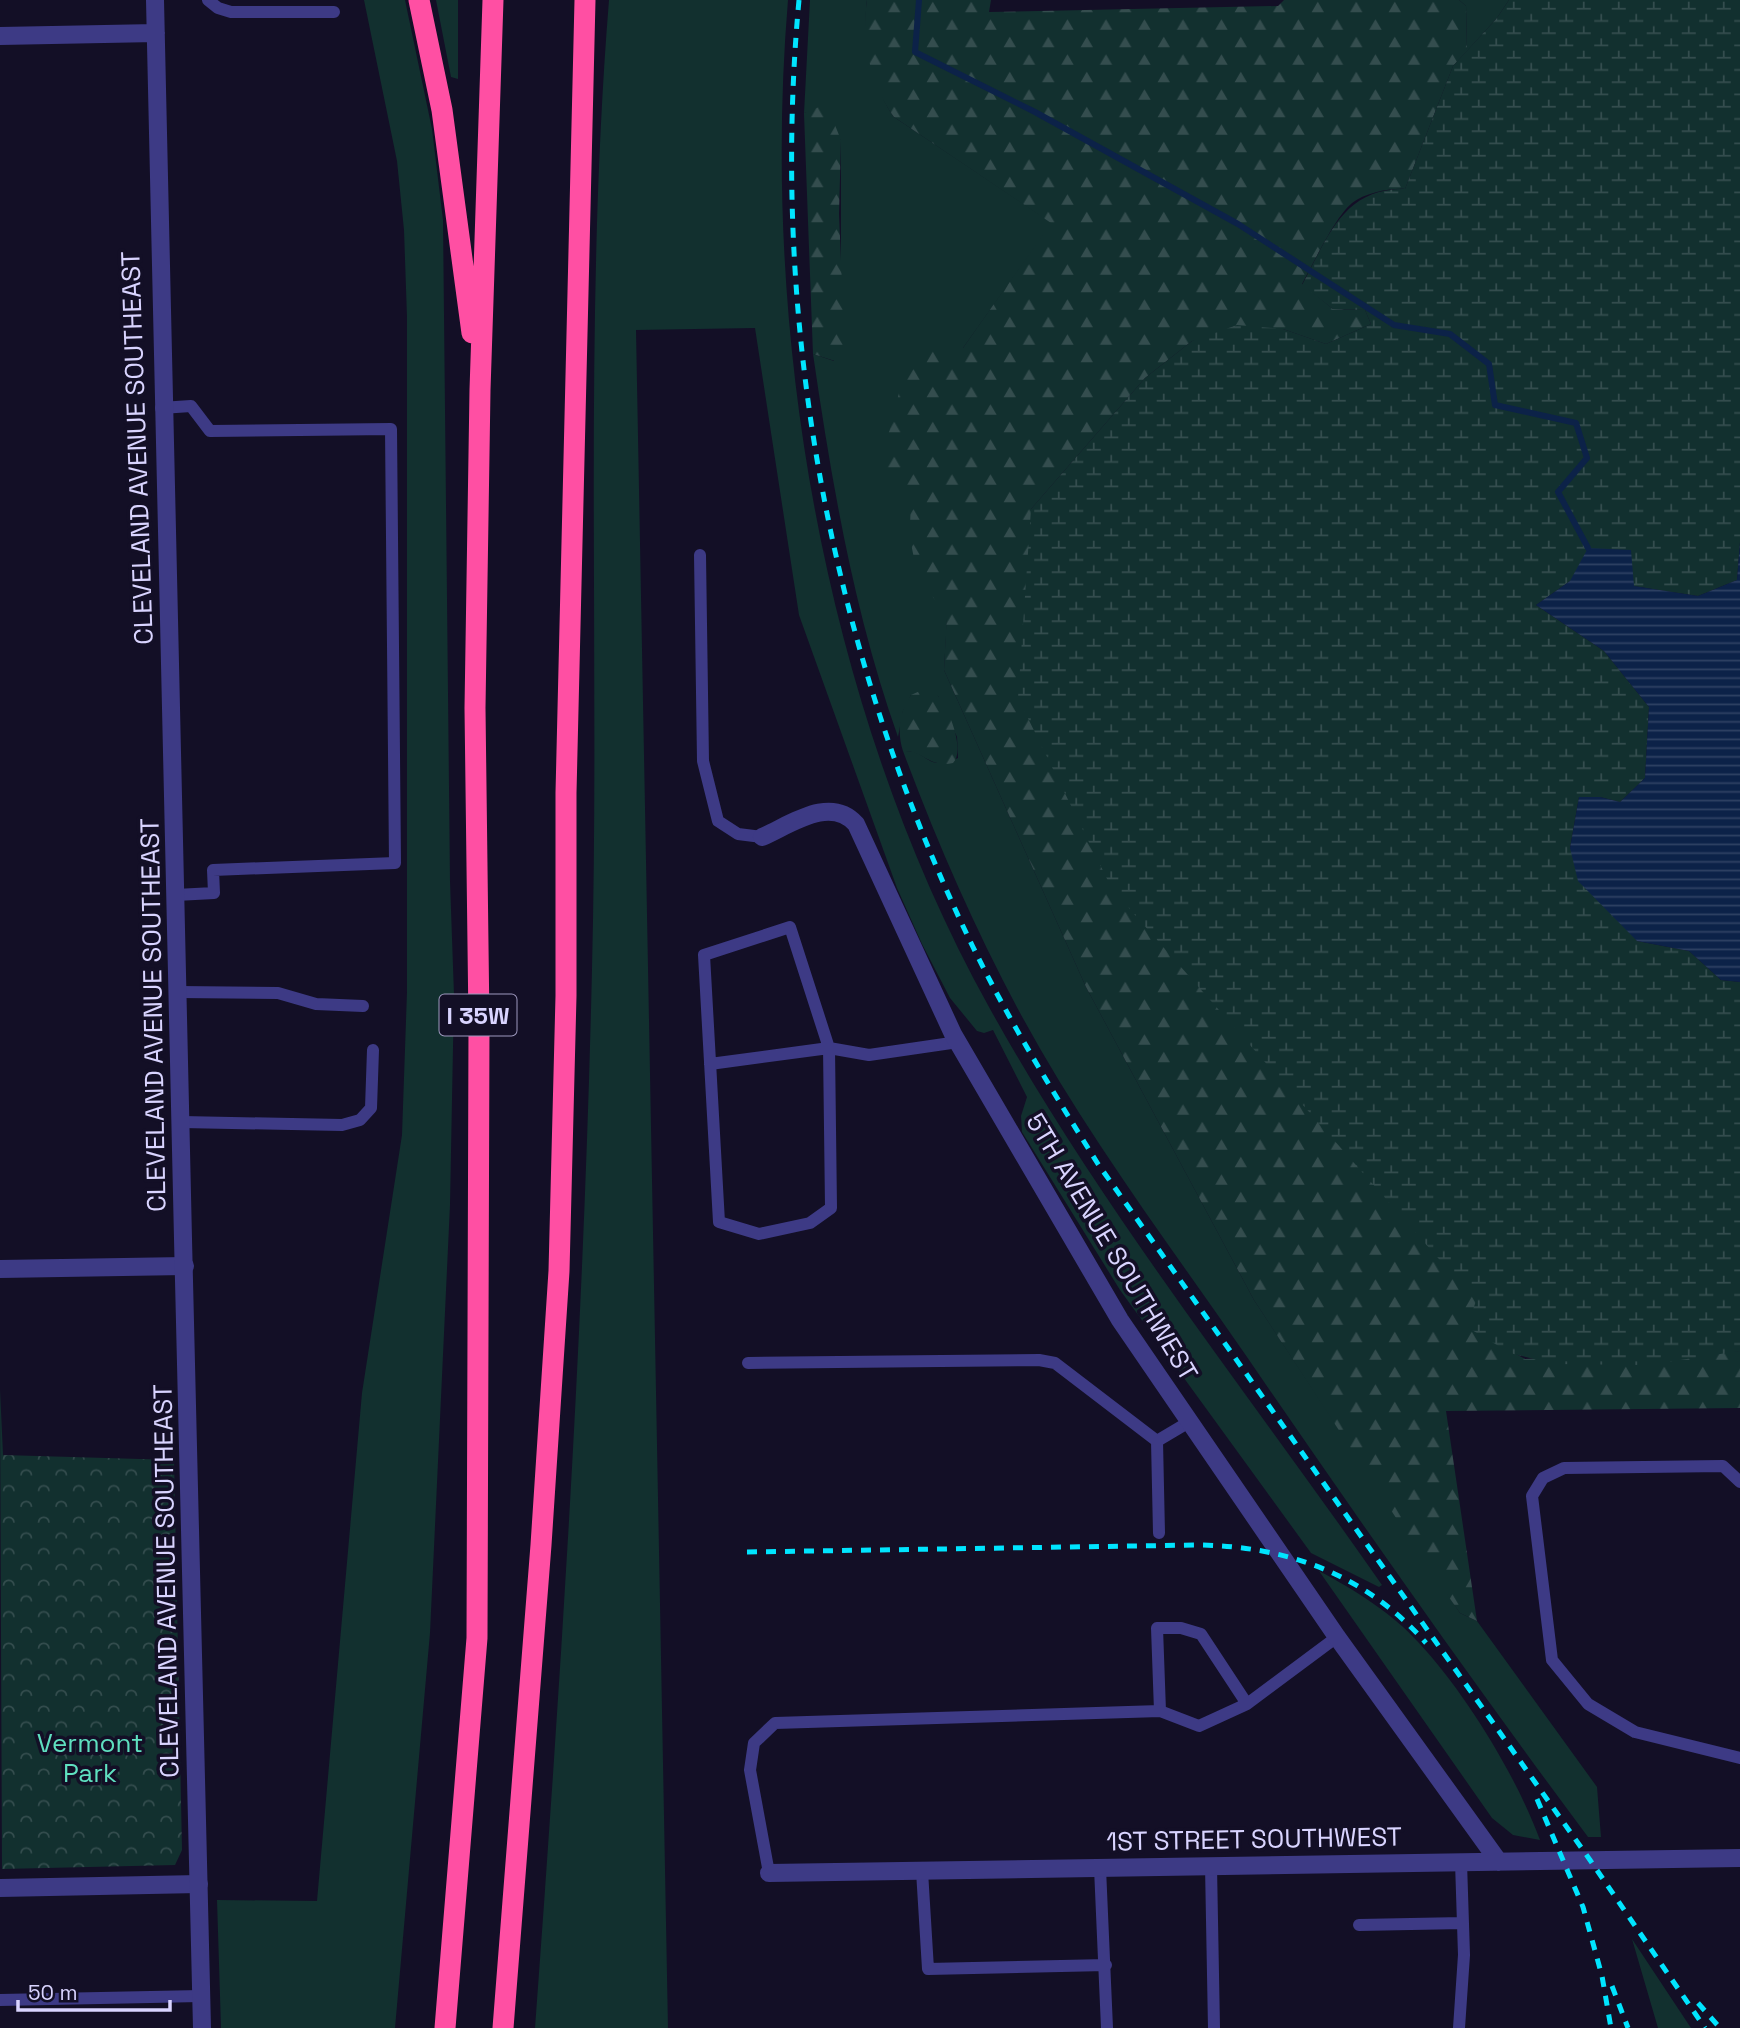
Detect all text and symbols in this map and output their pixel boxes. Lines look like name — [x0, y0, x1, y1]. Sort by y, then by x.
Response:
street label: CLEVELAND AVENUE SOUTHEAST — [113, 251, 161, 645]
street label: CLEVELAND AVENUE SOUTHEAST — [133, 818, 173, 1212]
road number: I 35W — [440, 995, 516, 1036]
street label: 5TH AVENUE SOUTHWEST — [1018, 1107, 1206, 1387]
street label: CLEVELAND AVENUE SOUTHEAST — [146, 1384, 186, 1778]
park label: Vermont Park — [37, 1726, 143, 1790]
street label: 1ST STREET SOUTHWEST — [1106, 1819, 1402, 1859]
scale bar — [18, 1968, 170, 2012]
text: 50 m — [28, 1979, 78, 2006]

